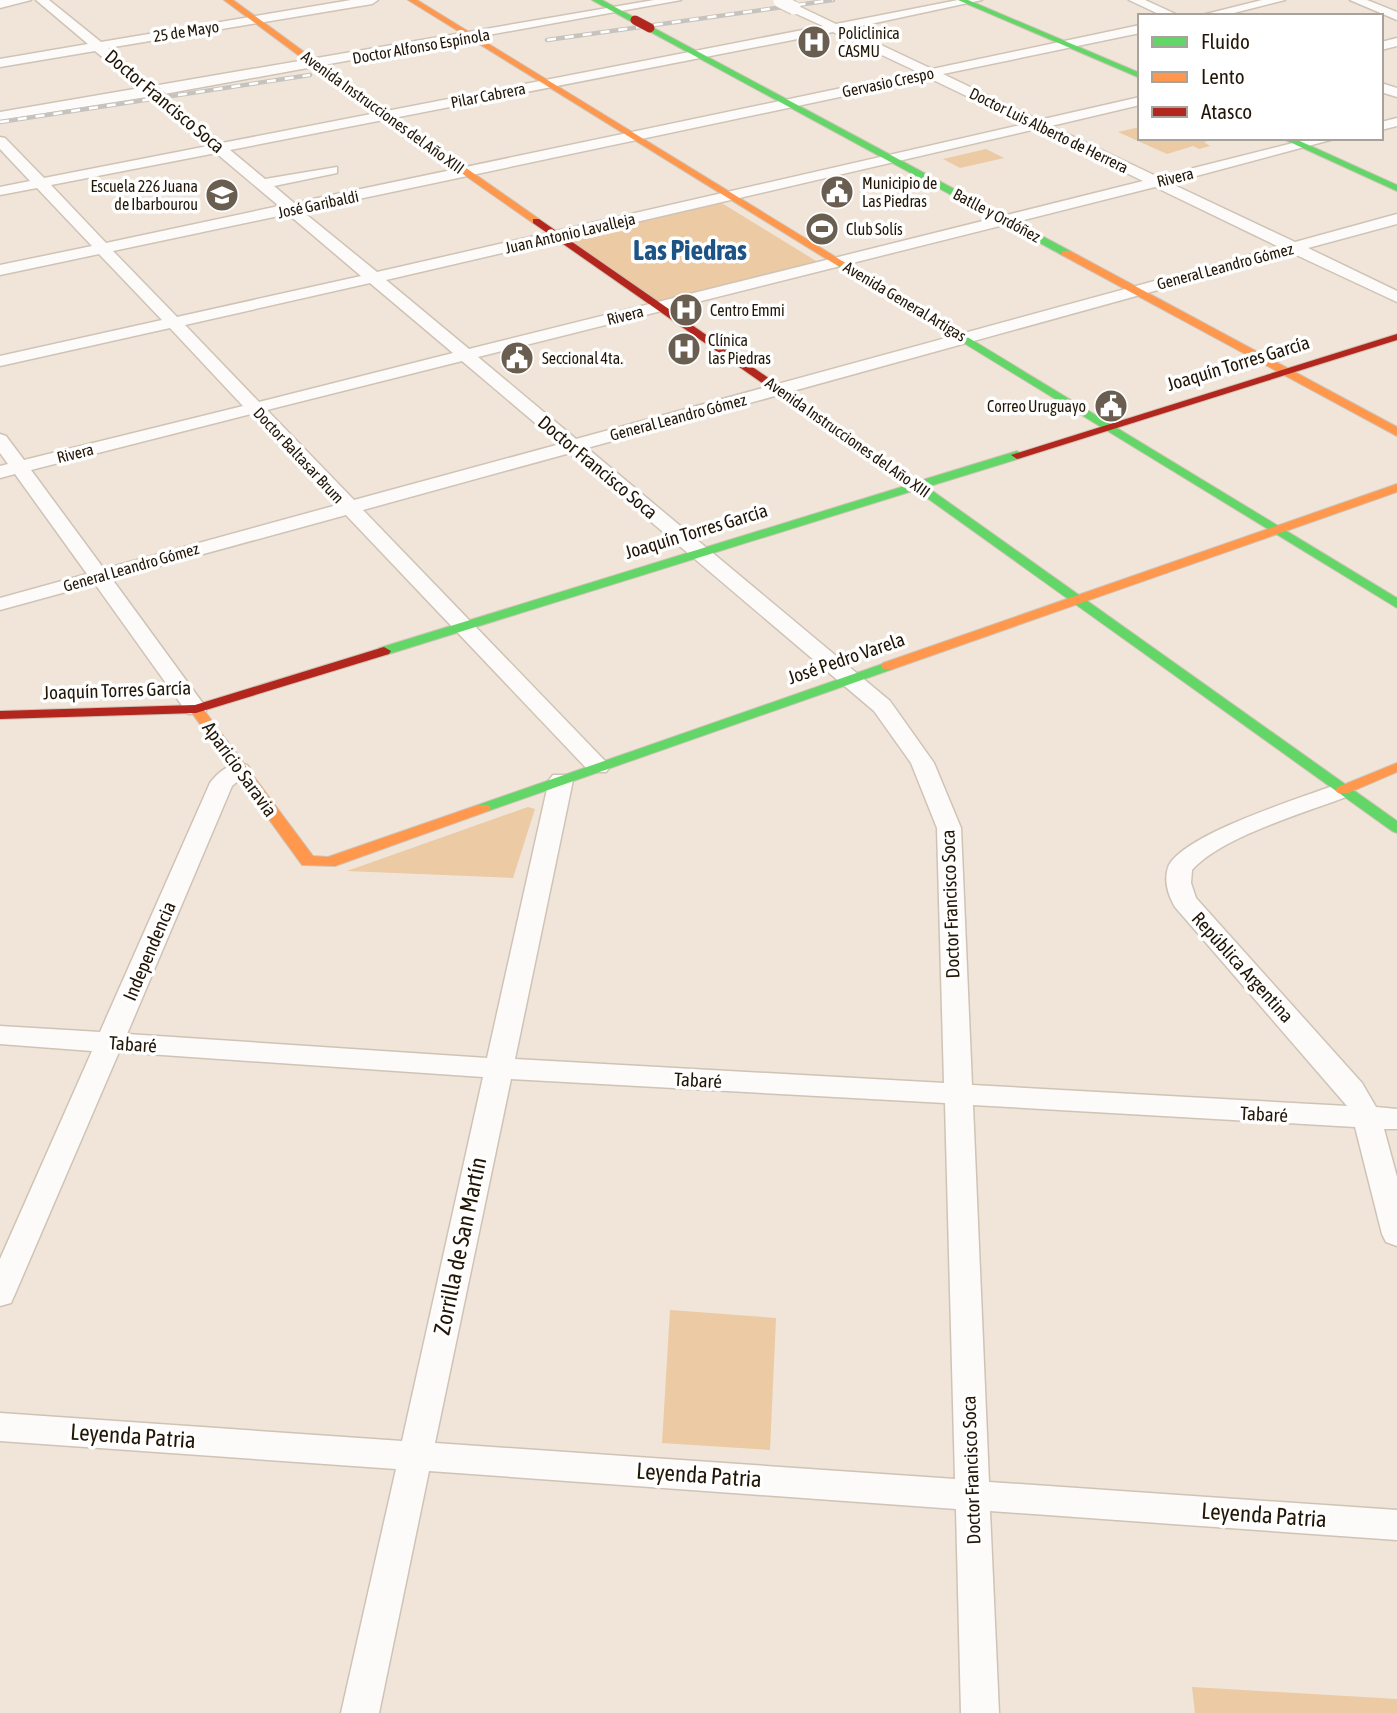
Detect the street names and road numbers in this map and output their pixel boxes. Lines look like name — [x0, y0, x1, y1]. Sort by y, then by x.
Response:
street label: 25 de Mayo — [152, 17, 220, 46]
street label: Doctor Alfonso Espínola — [351, 25, 491, 68]
street label: Doctor Francisco Soca — [101, 45, 229, 157]
street label: Avenida Instrucciones del Año XIII — [298, 47, 468, 177]
street label: Gervasio Crespo — [840, 63, 936, 101]
street label: Pilar Cabrera — [449, 79, 527, 111]
street label: Doctor Luis Alberto de Herrera — [967, 84, 1131, 176]
street label: Rivera — [1155, 164, 1195, 190]
street label: Batlle y Ordóñez — [950, 184, 1044, 247]
street label: José Garibaldi — [276, 187, 360, 221]
street label: Juan Antonio Lavalleja — [503, 209, 637, 258]
street label: General Leandro Gómez — [1155, 239, 1295, 293]
street label: Avenida General Artigas — [840, 257, 970, 346]
street label: Rivera — [605, 302, 645, 328]
street label: Joaquín Torres García — [1164, 331, 1312, 395]
street label: Avenida Instrucciones del Año XIII — [762, 373, 934, 501]
street label: General Leandro Gómez — [608, 390, 748, 444]
street label: Doctor Baltasar Brum — [250, 403, 348, 507]
street label: Doctor Francisco Soca — [534, 411, 662, 523]
street label: Rivera — [55, 440, 95, 466]
street label: Joaquín Torres García — [622, 499, 770, 563]
street label: General Leandro Gómez — [61, 539, 201, 595]
street label: José Pedro Varela — [785, 628, 907, 688]
street label: Joaquín Torres García — [43, 676, 191, 704]
street label: Aparicio Saravia — [198, 717, 282, 821]
street label: Doctor Francisco Soca — [936, 829, 964, 979]
street label: Independencia — [118, 898, 180, 1004]
street label: República Argentina — [1188, 907, 1298, 1027]
street label: Tabaré — [108, 1031, 158, 1057]
street label: Tabaré — [673, 1068, 723, 1092]
street label: Tabaré — [1239, 1102, 1289, 1126]
street label: Zorrilla de San Martín — [428, 1155, 492, 1337]
street label: Doctor Francisco Soca — [957, 1395, 985, 1545]
street label: Leyenda Patria — [69, 1419, 197, 1453]
street label: Leyenda Patria — [635, 1458, 763, 1492]
street label: Leyenda Patria — [1200, 1498, 1328, 1532]

